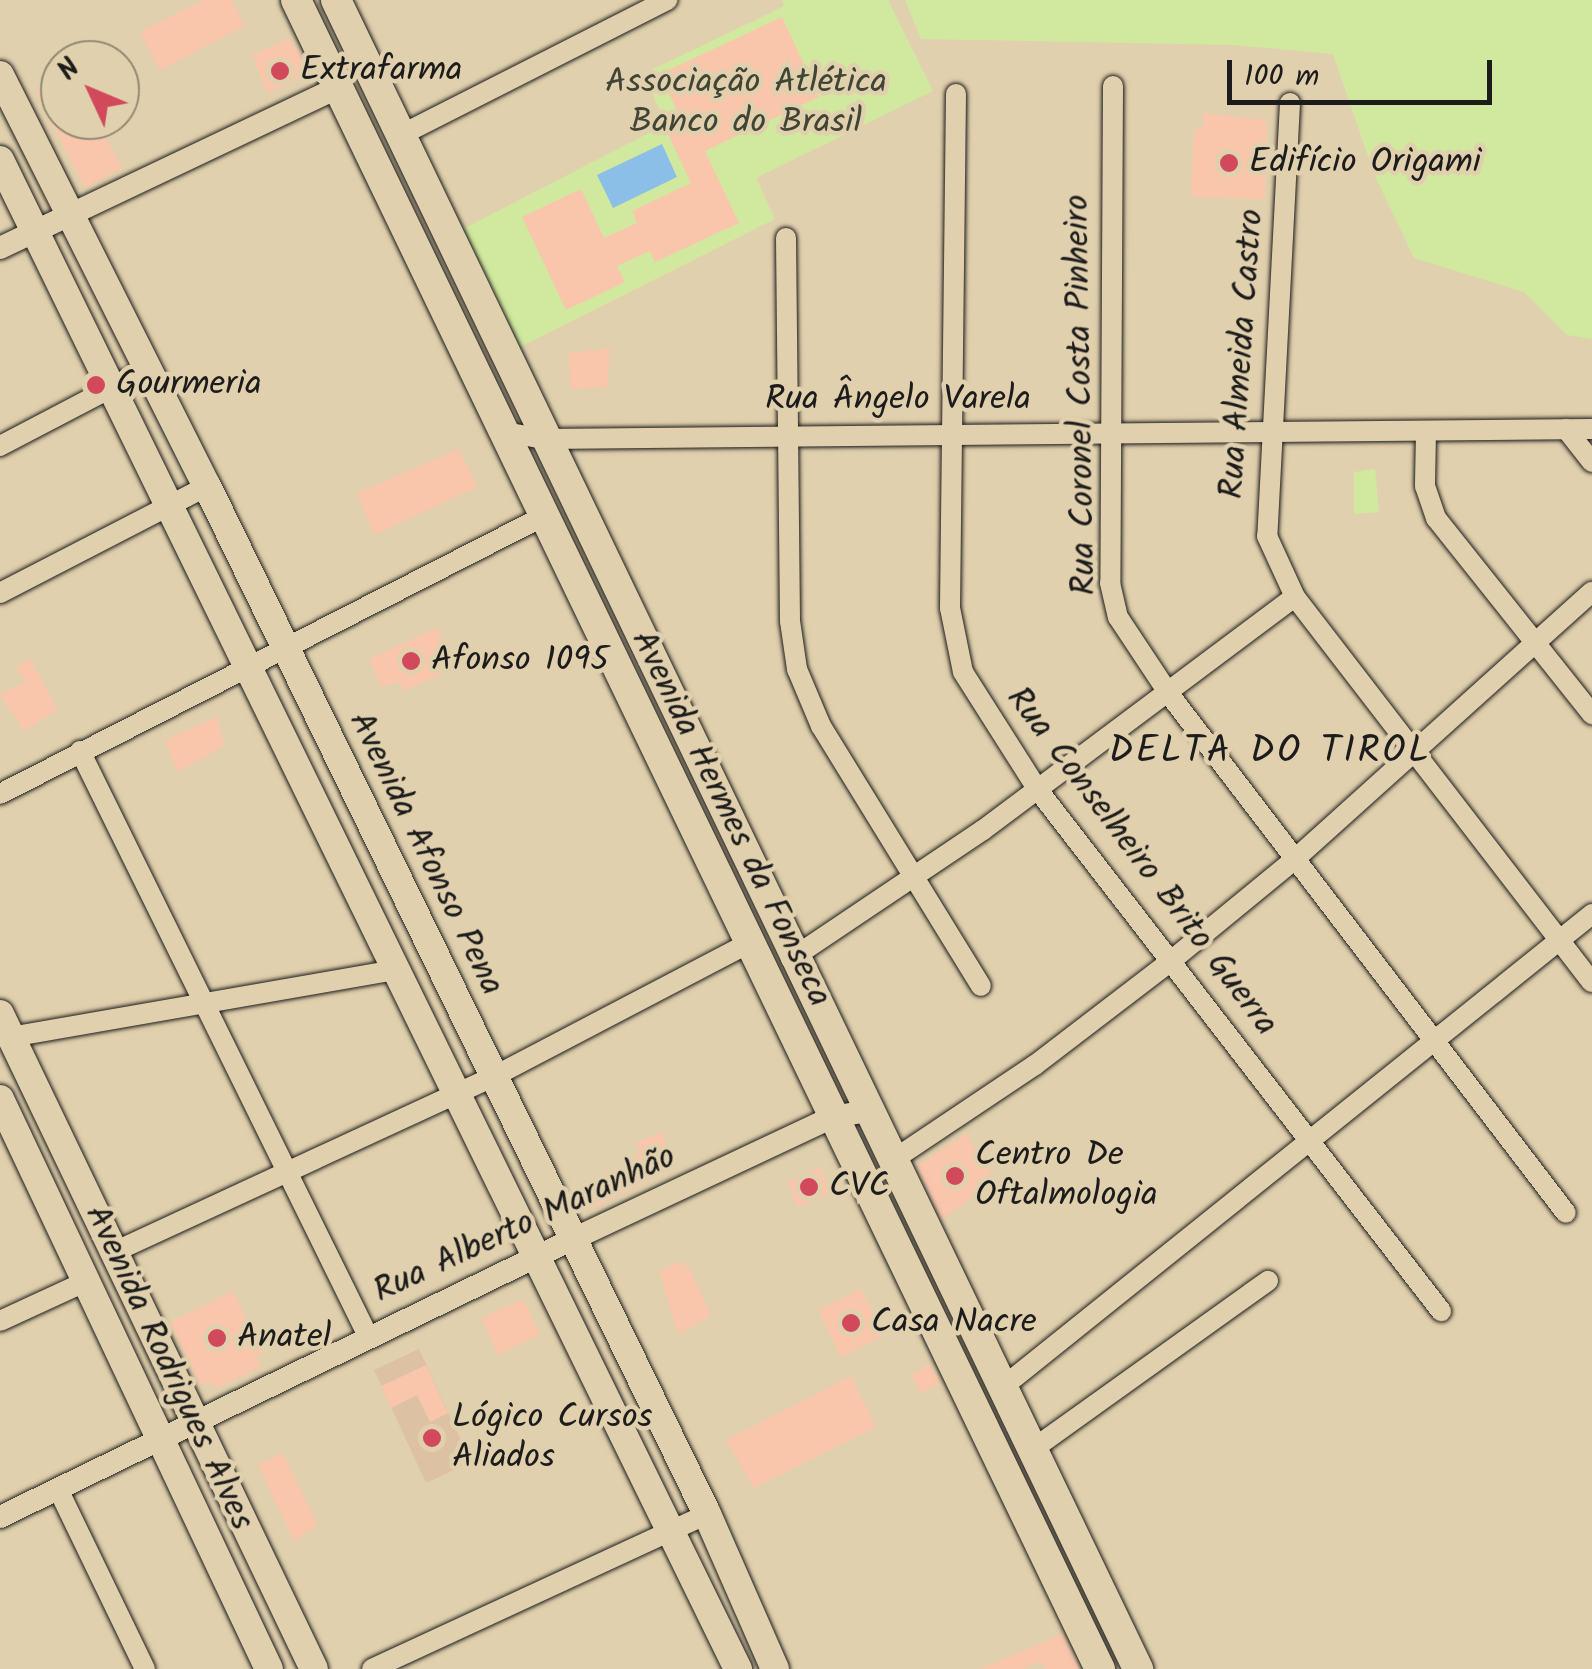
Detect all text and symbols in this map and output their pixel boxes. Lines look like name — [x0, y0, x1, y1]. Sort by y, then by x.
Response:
north arrow — [40, 40, 140, 140]
scale bar — [1232, 40, 1497, 102]
text: N — [47, 48, 92, 92]
place label: Extrafarma — [300, 50, 462, 92]
text: 100 m — [1244, 53, 1319, 101]
marker: Extrafarma — [269, 60, 291, 82]
park label: Associação Atlética Banco do Brasil — [605, 62, 887, 144]
place label: Edifício Origami — [1249, 142, 1481, 184]
marker: Edifício Origami — [1218, 152, 1240, 174]
street label: Rua Coronel Costa Pinheiro — [1058, 194, 1106, 596]
street label: Rua Almeida Castro — [1212, 208, 1274, 500]
place label: Gourmeria — [116, 364, 262, 406]
marker: Gourmeria — [85, 374, 107, 396]
street label: Rua Ângelo Varela — [765, 379, 1031, 421]
street label: Avenida Hermes da Fonseca — [621, 624, 839, 1014]
place label: Afonso 1095 — [431, 640, 609, 682]
marker: Afonso 1095 — [400, 650, 422, 672]
street label: Rua Conselheiro Brito Guerra — [996, 679, 1286, 1045]
street label: Avenida Afonso Pena — [338, 705, 512, 1003]
district label: DELTA DO TIROL — [1109, 730, 1431, 776]
place label: Centro De Oftalmologia — [975, 1135, 1158, 1217]
street label: Rua Alberto Maranhão — [367, 1137, 683, 1313]
marker: Centro De Oftalmologia — [944, 1165, 966, 1187]
place label: CVC — [829, 1166, 890, 1208]
marker: CVC — [798, 1176, 820, 1198]
street label: Avenida Rodrigues Alves — [74, 1199, 262, 1537]
place label: Casa Nacre — [871, 1302, 1037, 1344]
marker: Casa Nacre — [840, 1312, 862, 1334]
place label: Anatel — [237, 1317, 331, 1359]
marker: Anatel — [206, 1327, 228, 1349]
place label: Lógico Cursos Aliados — [452, 1397, 652, 1479]
marker: Lógico Cursos Aliados — [421, 1427, 443, 1449]

